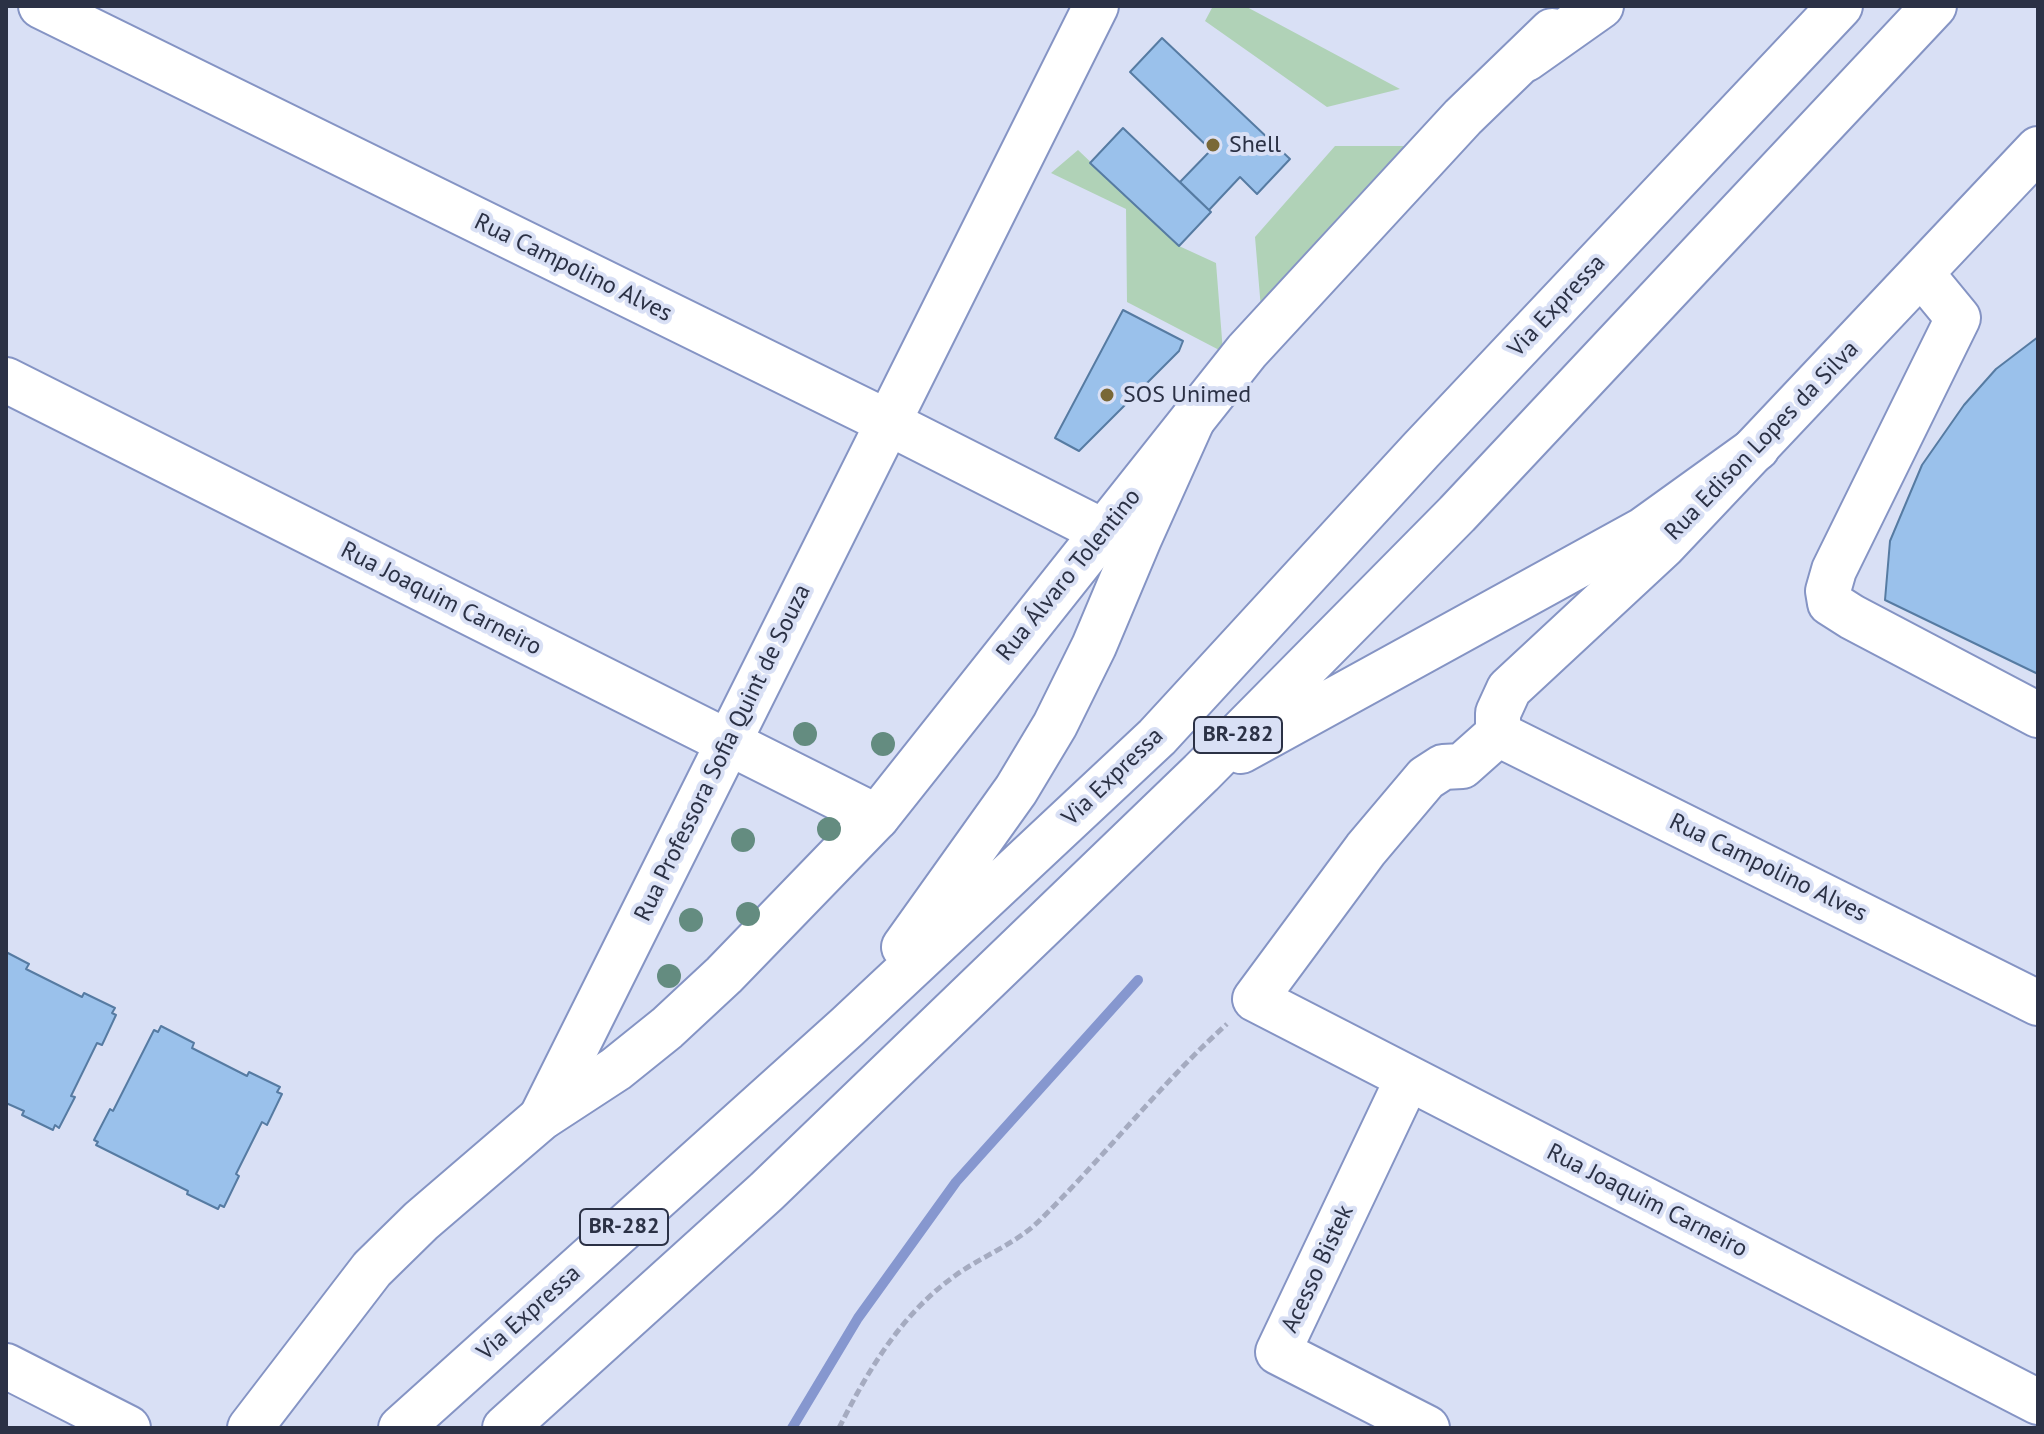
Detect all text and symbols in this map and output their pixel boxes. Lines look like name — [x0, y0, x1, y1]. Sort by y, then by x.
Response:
place label: Shell — [1229, 131, 1281, 159]
marker: Shell — [1204, 136, 1222, 154]
street label: Rua Campolino Alves — [469, 208, 677, 328]
street label: Via Expressa — [1502, 249, 1612, 363]
street label: Rua Edison Lopes da Silva — [1659, 335, 1865, 547]
place label: SOS Unimed — [1123, 381, 1251, 409]
marker: SOS Unimed — [1098, 386, 1116, 404]
street label: Rua Álvaro Tolentino — [991, 483, 1147, 667]
street label: Rua Joaquim Carneiro — [336, 536, 546, 662]
street label: Rua Professora Sofia Quint de Souza — [629, 580, 817, 926]
road number: BR-282 — [1194, 717, 1282, 753]
street label: Via Expressa — [1057, 722, 1169, 832]
street label: Rua Campolino Alves — [1664, 808, 1872, 928]
street label: Rua Joaquim Carneiro — [1542, 1138, 1752, 1264]
street label: Acesso Bistek — [1276, 1200, 1360, 1338]
road number: BR-282 — [580, 1209, 668, 1245]
street label: Via Expressa — [471, 1259, 587, 1367]

